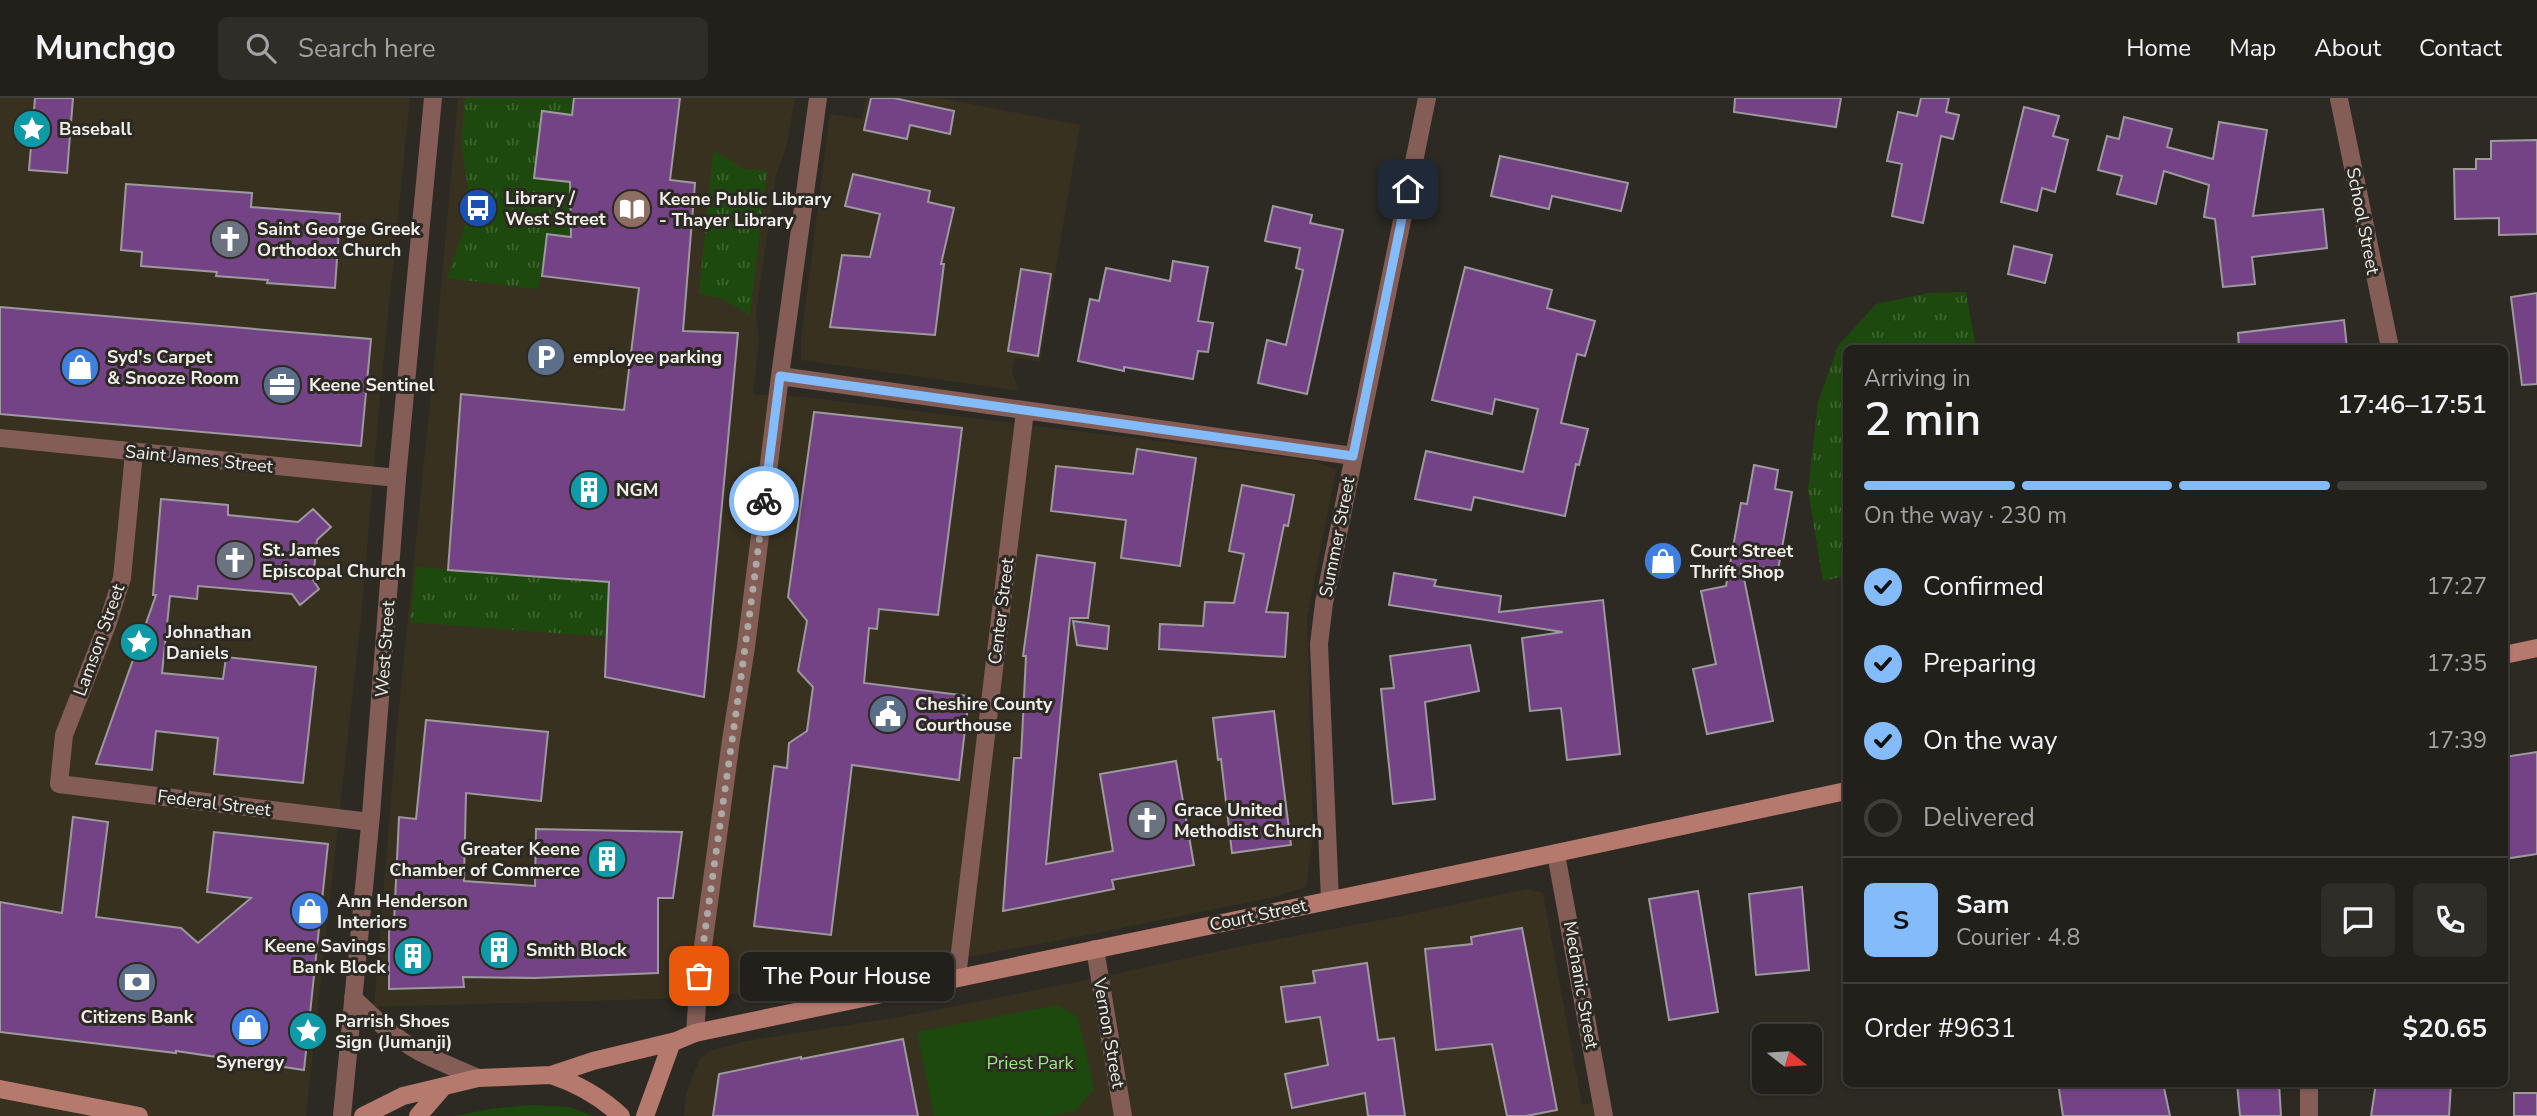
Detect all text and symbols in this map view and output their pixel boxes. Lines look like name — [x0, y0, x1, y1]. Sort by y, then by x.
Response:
search box — [218, 17, 708, 80]
text: Munchgo — [35, 26, 176, 71]
icon: search — [242, 29, 280, 67]
text: Search here — [298, 31, 436, 66]
text: Home — [2126, 32, 2191, 64]
text: Map — [2229, 32, 2276, 64]
text: About — [2314, 32, 2381, 64]
text: Contact — [2419, 32, 2502, 64]
place icon: Baseball — [11, 108, 53, 150]
place label: Baseball — [59, 117, 132, 141]
pin — [1378, 159, 1438, 219]
street label: School Street — [2341, 165, 2385, 277]
icon: home — [1389, 170, 1427, 208]
place label: Library / West Street — [505, 186, 606, 231]
bus stop icon: Library / West Street — [457, 187, 499, 229]
place label: Keene Public Library - Thayer Library — [659, 187, 832, 232]
library icon: Keene Public Library - Thayer Library — [611, 188, 653, 230]
place label: Saint George Greek Orthodox Church — [257, 217, 421, 262]
church icon: Saint George Greek Orthodox Church — [209, 218, 251, 260]
parking icon: employee parking — [525, 336, 567, 378]
place label: Syd's Carpet & Snooze Room — [107, 345, 239, 390]
place label: employee parking — [573, 345, 722, 369]
shop icon: Syd's Carpet & Snooze Room — [59, 346, 101, 388]
text: Arriving in — [1864, 363, 1971, 394]
office icon: Keene Sentinel — [261, 364, 303, 406]
place label: Keene Sentinel — [309, 373, 435, 397]
text: 17:46–17:51 — [2337, 387, 2487, 422]
text: 2 min — [1864, 388, 1981, 451]
street label: Saint James Street — [124, 439, 275, 479]
courier — [729, 466, 799, 536]
building icon: NGM — [568, 469, 610, 511]
street label: Summer Street — [1314, 474, 1361, 599]
place label: NGM — [616, 478, 658, 502]
icon: bike — [745, 482, 783, 520]
text: On the way · 230 m — [1864, 500, 2067, 531]
place label: St. James Episcopal Church — [262, 538, 406, 583]
church icon: St. James Episcopal Church — [214, 539, 256, 581]
place label: Court Street Thrift Shop — [1690, 539, 1793, 584]
shop icon: Court Street Thrift Shop — [1642, 540, 1684, 582]
street label: Center Street — [983, 556, 1020, 666]
icon: check — [1864, 568, 1902, 606]
text: Confirmed — [1923, 569, 2044, 604]
text: 17:27 — [2427, 571, 2487, 602]
street label: Lamson Street — [68, 580, 131, 699]
street label: West Street — [370, 599, 400, 698]
place label: Johnathan Daniels — [165, 620, 251, 665]
place icon: Johnathan Daniels — [118, 621, 160, 663]
icon: check — [1864, 645, 1902, 683]
text: Preparing — [1923, 646, 2036, 681]
text: 17:35 — [2427, 648, 2487, 679]
place label: Cheshire County Courthouse — [915, 692, 1053, 737]
public building icon: Cheshire County Courthouse — [867, 693, 909, 735]
icon: check — [1864, 722, 1902, 760]
text: On the way — [1923, 723, 2057, 758]
text: 17:39 — [2427, 725, 2487, 756]
street label: Federal Street — [156, 784, 273, 822]
place label: Grace United Methodist Church — [1174, 798, 1322, 843]
church icon: Grace United Methodist Church — [1126, 799, 1168, 841]
text: Delivered — [1923, 800, 2035, 835]
place label: Greater Keene Chamber of Commerce — [389, 837, 580, 882]
building icon: Greater Keene Chamber of Commerce — [586, 838, 628, 880]
button: chat — [2321, 883, 2395, 957]
button: phone — [2413, 883, 2487, 957]
text: Sam — [1956, 887, 2009, 922]
place label: Ann Henderson Interiors — [337, 889, 468, 934]
shop icon: Ann Henderson Interiors — [289, 890, 331, 932]
street label: Court Street — [1207, 893, 1309, 937]
text: S — [1893, 903, 1909, 938]
street label: Mechanic Street — [1558, 919, 1604, 1052]
text: Courier · 4.8 — [1956, 922, 2080, 953]
building icon: Smith Block — [478, 929, 520, 971]
place label: Keene Savings Bank Block — [264, 934, 386, 979]
building icon: Keene Savings Bank Block — [392, 935, 434, 977]
place label: Smith Block — [526, 938, 627, 962]
pin — [669, 946, 729, 1006]
callout: The Pour House — [741, 952, 954, 1001]
icon: bag — [680, 957, 718, 995]
bank icon: Citizens Bank — [116, 961, 158, 1003]
text: The Pour House — [763, 961, 931, 992]
street label: Vernon Street — [1087, 975, 1131, 1091]
place label: Citizens Bank — [80, 1005, 194, 1029]
shop icon: Synergy — [229, 1006, 271, 1048]
place label: Parrish Shoes Sign (Jumanji) — [335, 1009, 452, 1054]
place icon: Parrish Shoes Sign (Jumanji) — [287, 1010, 329, 1052]
text: Order #9631 — [1864, 1011, 2016, 1046]
text: $20.65 — [2403, 1011, 2487, 1046]
north arrow — [1752, 1024, 1822, 1094]
map controls — [1752, 1024, 1822, 1094]
place label: Synergy — [216, 1050, 285, 1074]
park label: Priest Park — [987, 1051, 1074, 1075]

